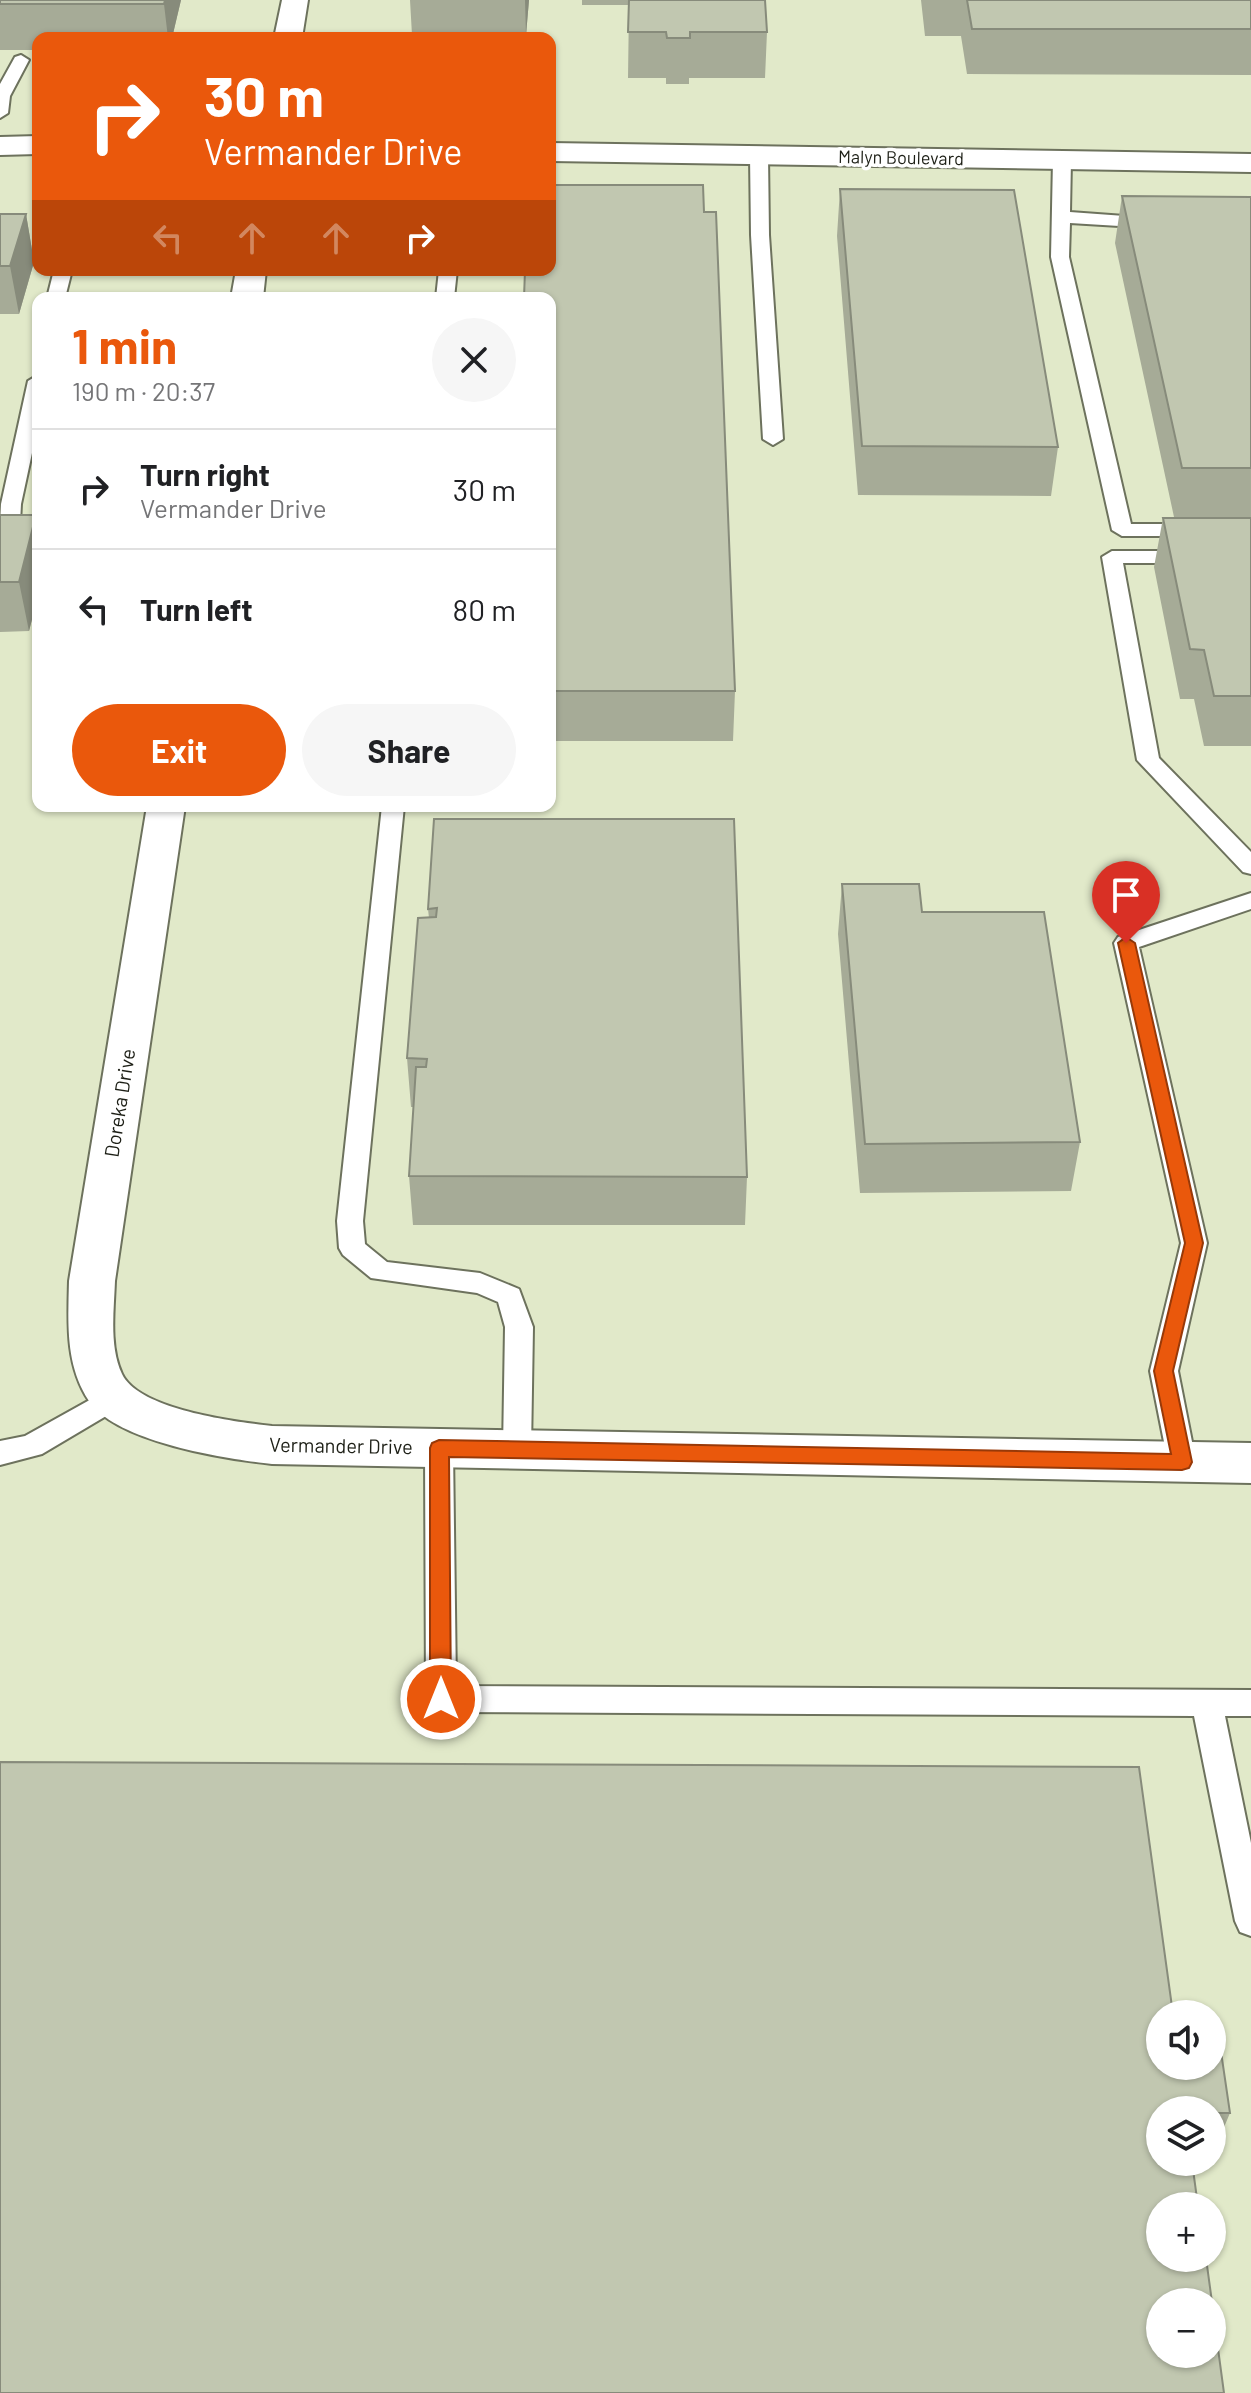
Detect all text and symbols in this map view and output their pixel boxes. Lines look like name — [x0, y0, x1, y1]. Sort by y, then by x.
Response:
text: 30 m — [204, 61, 324, 128]
icon: right — [72, 64, 176, 168]
text: Vermander Drive — [204, 129, 462, 172]
street label: Malyn Boulevard — [838, 145, 964, 169]
icon: left — [146, 216, 190, 260]
icon: ahead — [230, 216, 274, 260]
icon: ahead — [314, 216, 358, 260]
icon: right — [398, 216, 442, 260]
text: 1 min — [72, 316, 177, 374]
button: close — [432, 318, 516, 402]
text: 190 m · 20:37 — [72, 375, 215, 406]
text: Turn right — [140, 456, 270, 492]
icon: right — [72, 467, 116, 511]
text: 30 m — [453, 471, 516, 507]
text: Vermander Drive — [140, 492, 327, 523]
icon: left — [72, 587, 116, 631]
text: Turn left — [140, 591, 253, 627]
text: 80 m — [453, 591, 516, 627]
button: Exit — [72, 704, 286, 796]
button: Share — [302, 704, 516, 796]
pin — [1092, 861, 1160, 943]
icon: arrive — [1104, 873, 1148, 917]
street label: Doreka Drive — [99, 1047, 139, 1159]
street label: Vermander Drive — [269, 1432, 413, 1458]
position arrow — [399, 1657, 483, 1741]
map controls — [1146, 2000, 1226, 2368]
button: sound — [1146, 2000, 1226, 2080]
button: layers — [1146, 2096, 1226, 2176]
button: + — [1146, 2192, 1226, 2272]
button: − — [1146, 2288, 1226, 2368]

